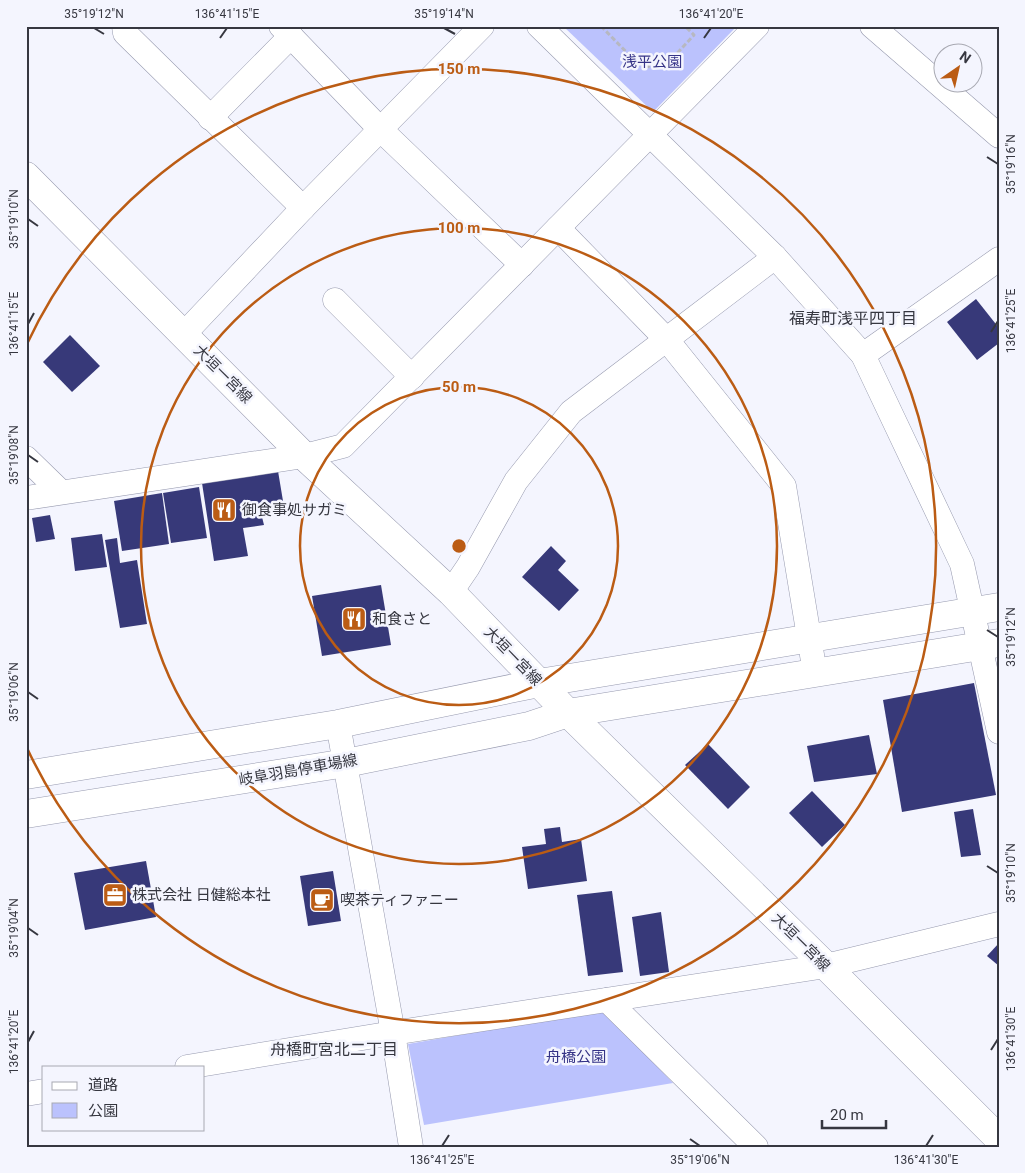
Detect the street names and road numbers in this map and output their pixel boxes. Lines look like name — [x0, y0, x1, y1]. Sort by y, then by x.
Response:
street label: 大垣一宮線 — [190, 341, 256, 407]
street label: 大垣一宮線 — [480, 623, 546, 689]
street label: 岐阜羽島停車場線 — [237, 751, 359, 789]
street label: 大垣一宮線 — [768, 909, 834, 975]

